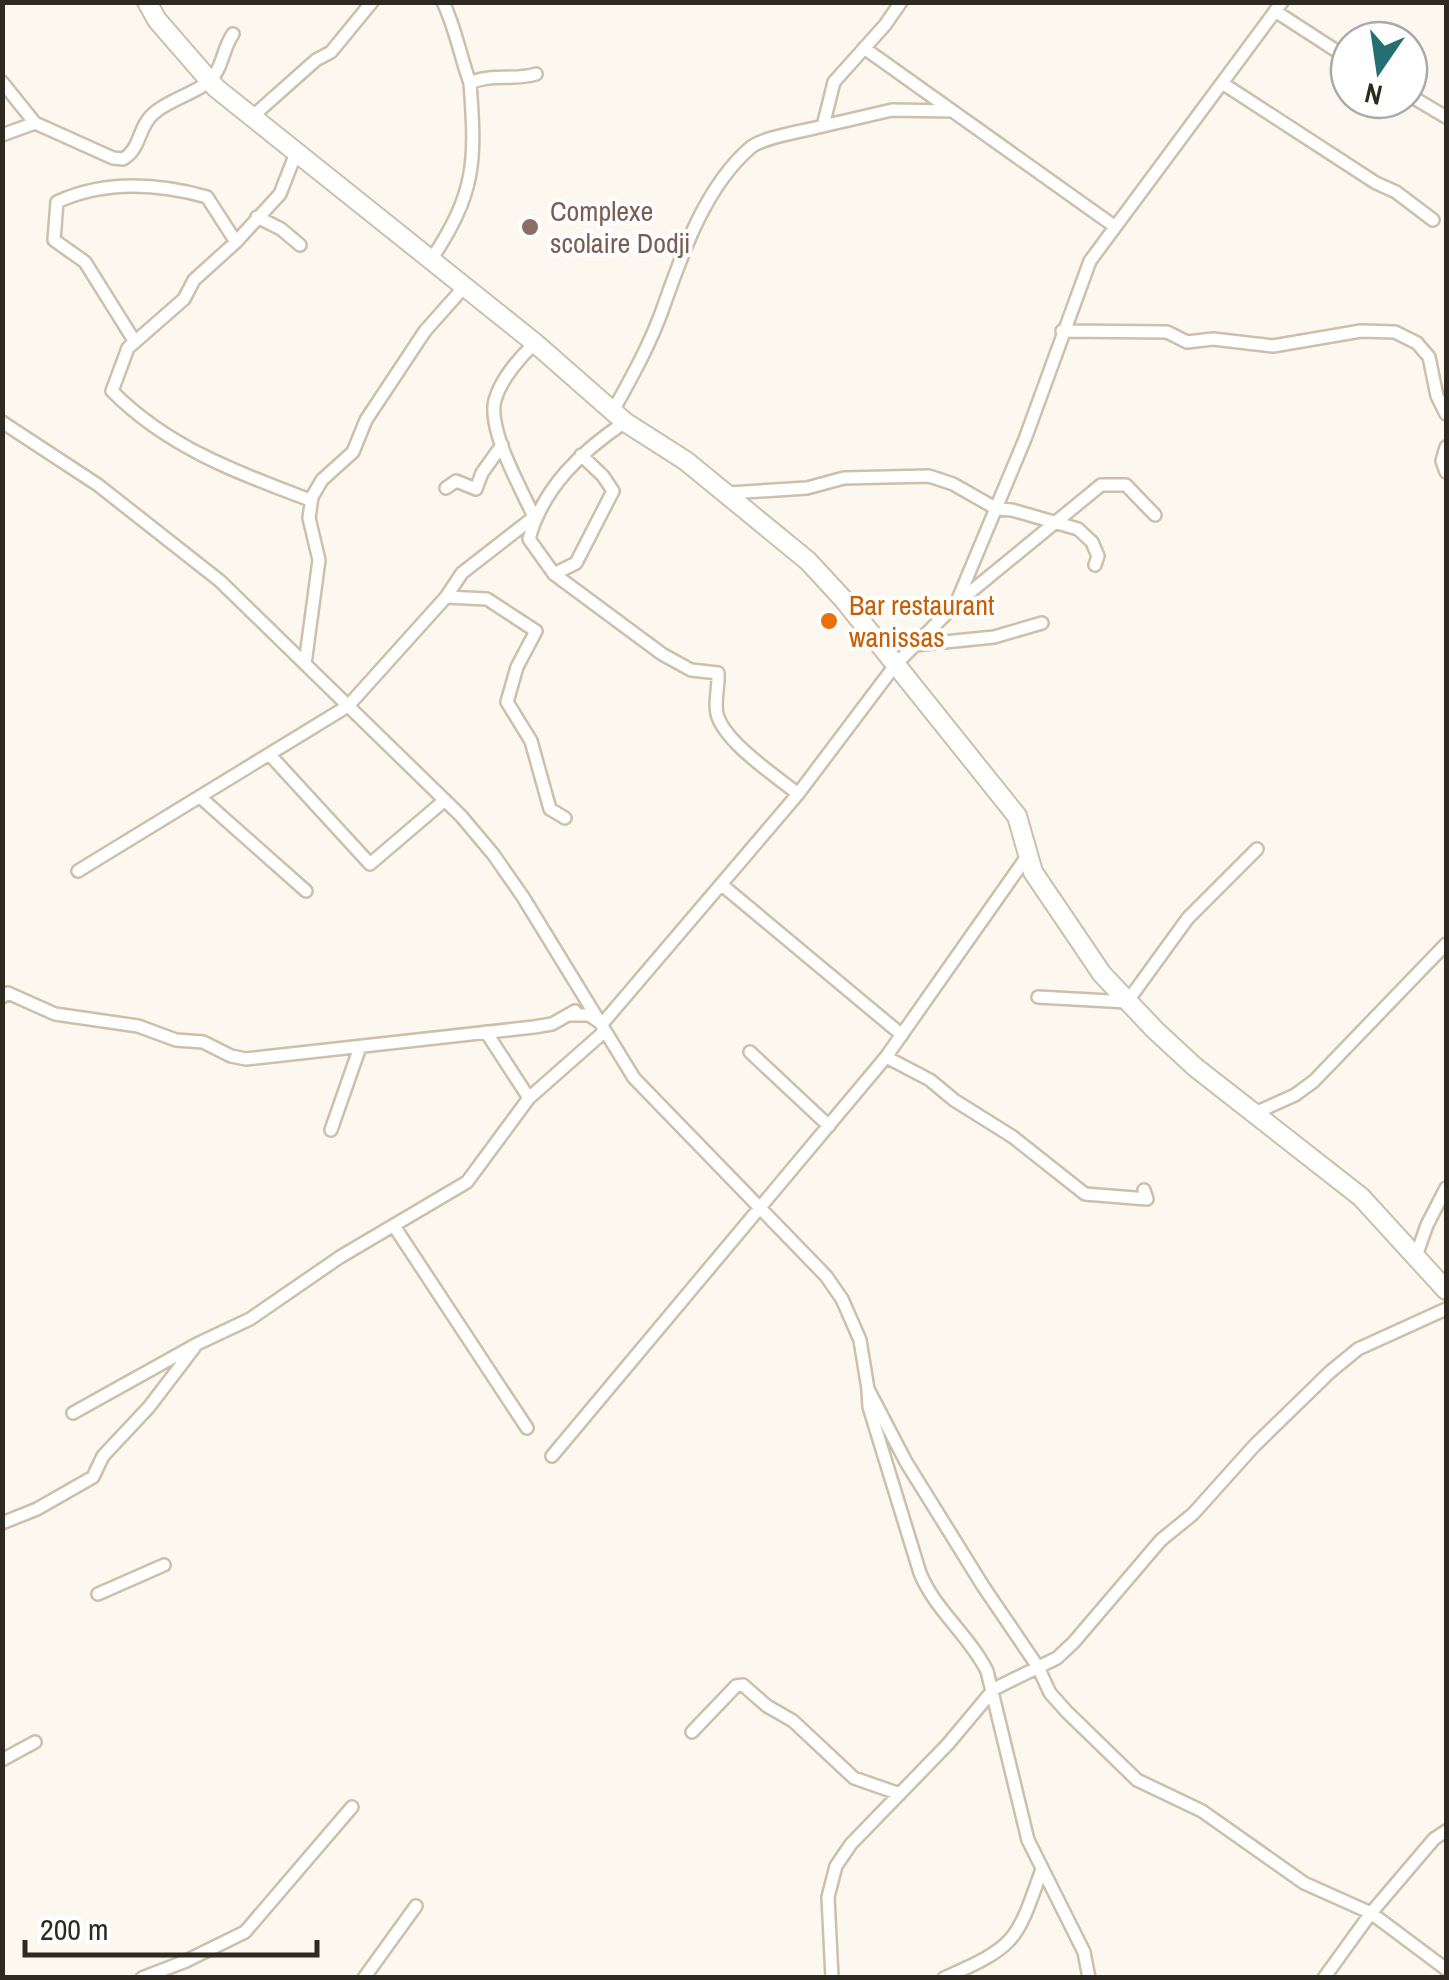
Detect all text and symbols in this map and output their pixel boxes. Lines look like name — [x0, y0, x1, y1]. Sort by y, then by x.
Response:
north arrow — [1329, 20, 1429, 120]
text: N — [1361, 74, 1386, 115]
place label: Complexe scolaire Dodji — [550, 192, 690, 262]
marker: Complexe scolaire Dodji — [519, 216, 541, 238]
place label: Bar restaurant wanissas — [849, 586, 995, 656]
marker: Bar restaurant wanissas — [818, 610, 840, 632]
scale bar — [25, 1895, 318, 1957]
text: 200 m — [40, 1909, 108, 1949]

